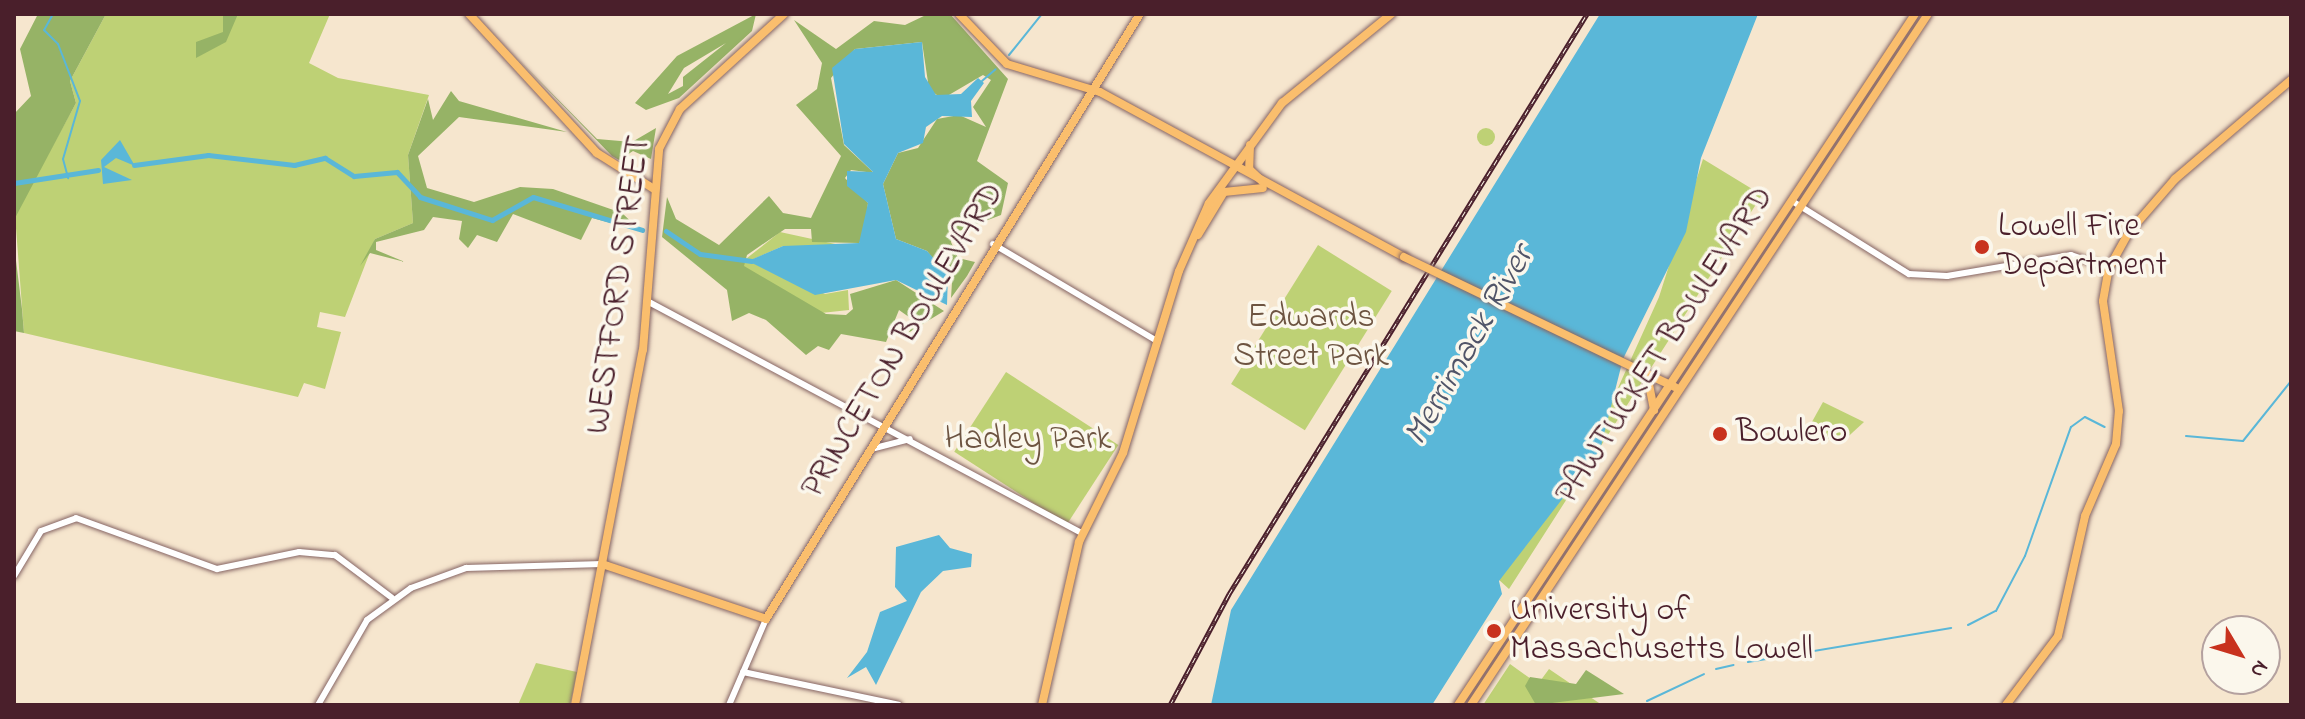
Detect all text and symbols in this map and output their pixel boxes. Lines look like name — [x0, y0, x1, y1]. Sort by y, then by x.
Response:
street label: WESTFORD STREET — [579, 133, 661, 437]
street label: PRINCETON BOULEVARD — [794, 176, 1014, 506]
street label: PAWTUCKET BOULEVARD — [1548, 180, 1784, 512]
place label: Lowell Fire Department — [1998, 207, 2167, 286]
water label: Merrimack River — [1395, 238, 1545, 454]
marker: Lowell Fire Department — [1973, 238, 1991, 256]
park label: Edwards Street Park — [1233, 298, 1389, 378]
place label: Bowlero — [1736, 414, 1847, 454]
park label: Hadley Park — [944, 421, 1112, 461]
marker: Bowlero — [1711, 425, 1729, 443]
place label: University of Massachusetts Lowell — [1510, 591, 1813, 670]
north arrow — [2201, 615, 2281, 695]
marker: University of Massachusetts Lowell — [1485, 622, 1503, 640]
text: N — [2241, 653, 2276, 684]

